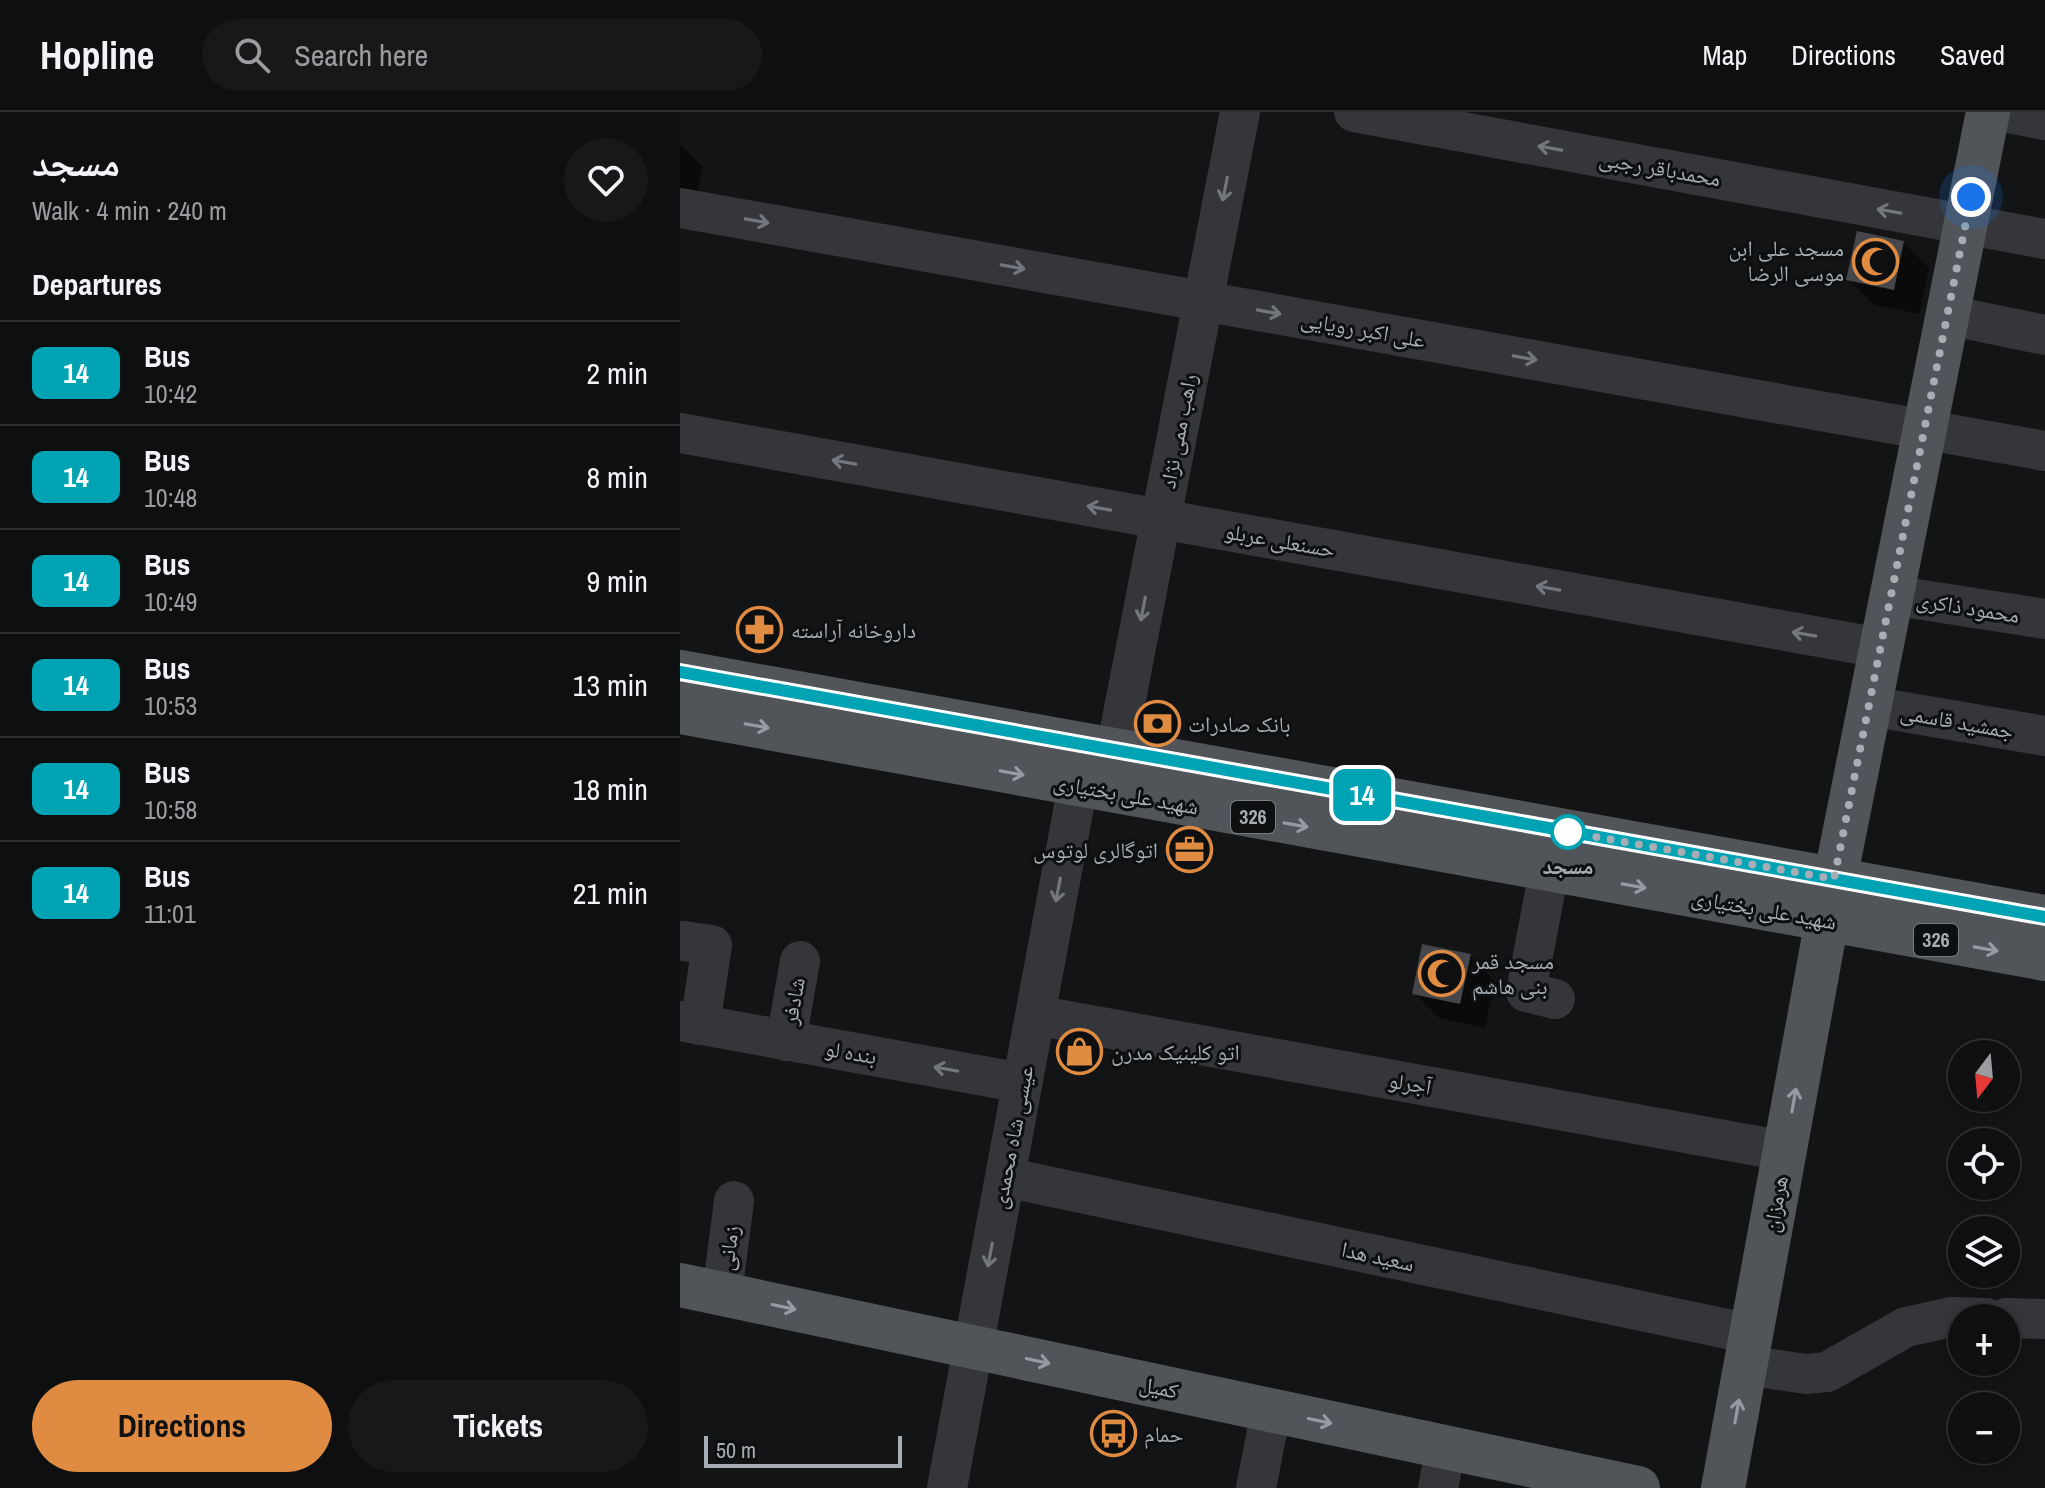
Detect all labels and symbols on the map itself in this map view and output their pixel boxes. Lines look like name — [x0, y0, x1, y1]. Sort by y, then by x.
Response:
one-way arrow — [1538, 140, 1564, 155]
street label: محمدباقر رجبی — [1597, 143, 1723, 193]
one-way arrow — [1217, 175, 1232, 201]
your location — [1951, 177, 1991, 217]
one-way arrow — [1876, 202, 1902, 217]
one-way arrow — [744, 215, 769, 230]
place label: مسجد علی ابن موسی الرضا — [1728, 233, 1844, 288]
mosque icon: مسجد علی ابن موسی الرضا — [1851, 237, 1899, 285]
one-way arrow — [1000, 260, 1025, 275]
street label: علی اکبر رویایی — [1298, 303, 1428, 355]
one-way arrow — [1256, 306, 1281, 321]
one-way arrow — [1512, 351, 1537, 366]
street label: راهب ممی نژاد — [1152, 371, 1204, 491]
one-way arrow — [831, 454, 857, 469]
one-way arrow — [1087, 499, 1113, 514]
street label: حسنعلی عربلو — [1223, 516, 1337, 564]
one-way arrow — [1536, 580, 1561, 595]
street label: محمود ذاکری — [1914, 584, 2022, 630]
one-way arrow — [1135, 595, 1150, 621]
pharmacy icon: داروخانه آراسته — [736, 606, 784, 654]
place label: داروخانه آراسته — [791, 615, 916, 645]
one-way arrow — [1792, 626, 1817, 641]
street label: جمشید قاسمی — [1898, 696, 2016, 746]
bank icon: بانک صادرات — [1133, 700, 1181, 748]
place label: بانک صادرات — [1188, 709, 1290, 739]
one-way arrow — [743, 720, 769, 735]
street label: شهید علی بختیاری — [1051, 766, 1201, 822]
one-way arrow — [999, 767, 1025, 782]
line badge: 14 — [1326, 769, 1398, 821]
road number: 326 — [1231, 801, 1275, 833]
marker: مسجد — [1551, 815, 1585, 849]
one-way arrow — [1282, 819, 1308, 834]
office icon: اتوگالری لوتوس — [1165, 826, 1213, 874]
place label: اتوگالری لوتوس — [1033, 835, 1158, 865]
place label: مسجد — [1543, 851, 1593, 881]
one-way arrow — [1050, 876, 1065, 902]
one-way arrow — [1621, 879, 1646, 894]
street label: شهید علی بختیاری — [1689, 881, 1839, 937]
road number: 326 — [1914, 924, 1958, 956]
one-way arrow — [1973, 942, 1998, 957]
place label: مسجد قمر بنی هاشم — [1471, 946, 1554, 1001]
mosque icon: مسجد قمر بنی هاشم — [1417, 950, 1465, 998]
street label: شادفر — [774, 975, 812, 1028]
shop icon: اتو کلینیک مدرن — [1056, 1028, 1104, 1076]
street label: بنده لو — [823, 1033, 879, 1071]
place label: اتو کلینیک مدرن — [1111, 1037, 1240, 1067]
north arrow — [1948, 1040, 2020, 1112]
one-way arrow — [933, 1061, 959, 1076]
street label: عیسی شاه محمدی — [983, 1063, 1041, 1211]
street label: آجرلو — [1386, 1064, 1434, 1102]
one-way arrow — [1787, 1088, 1802, 1114]
street label: هرمزان — [1755, 1173, 1795, 1235]
street label: زمانی — [710, 1223, 746, 1273]
street label: سعید هدا — [1339, 1234, 1417, 1278]
one-way arrow — [982, 1242, 997, 1268]
one-way arrow — [770, 1300, 796, 1315]
one-way arrow — [1025, 1354, 1050, 1369]
street label: کمیل — [1137, 1368, 1181, 1406]
one-way arrow — [1731, 1399, 1746, 1424]
bus stop icon: حمام — [1089, 1410, 1137, 1458]
one-way arrow — [1307, 1414, 1332, 1429]
place label: حمام — [1144, 1419, 1183, 1449]
scale bar — [704, 1432, 902, 1468]

